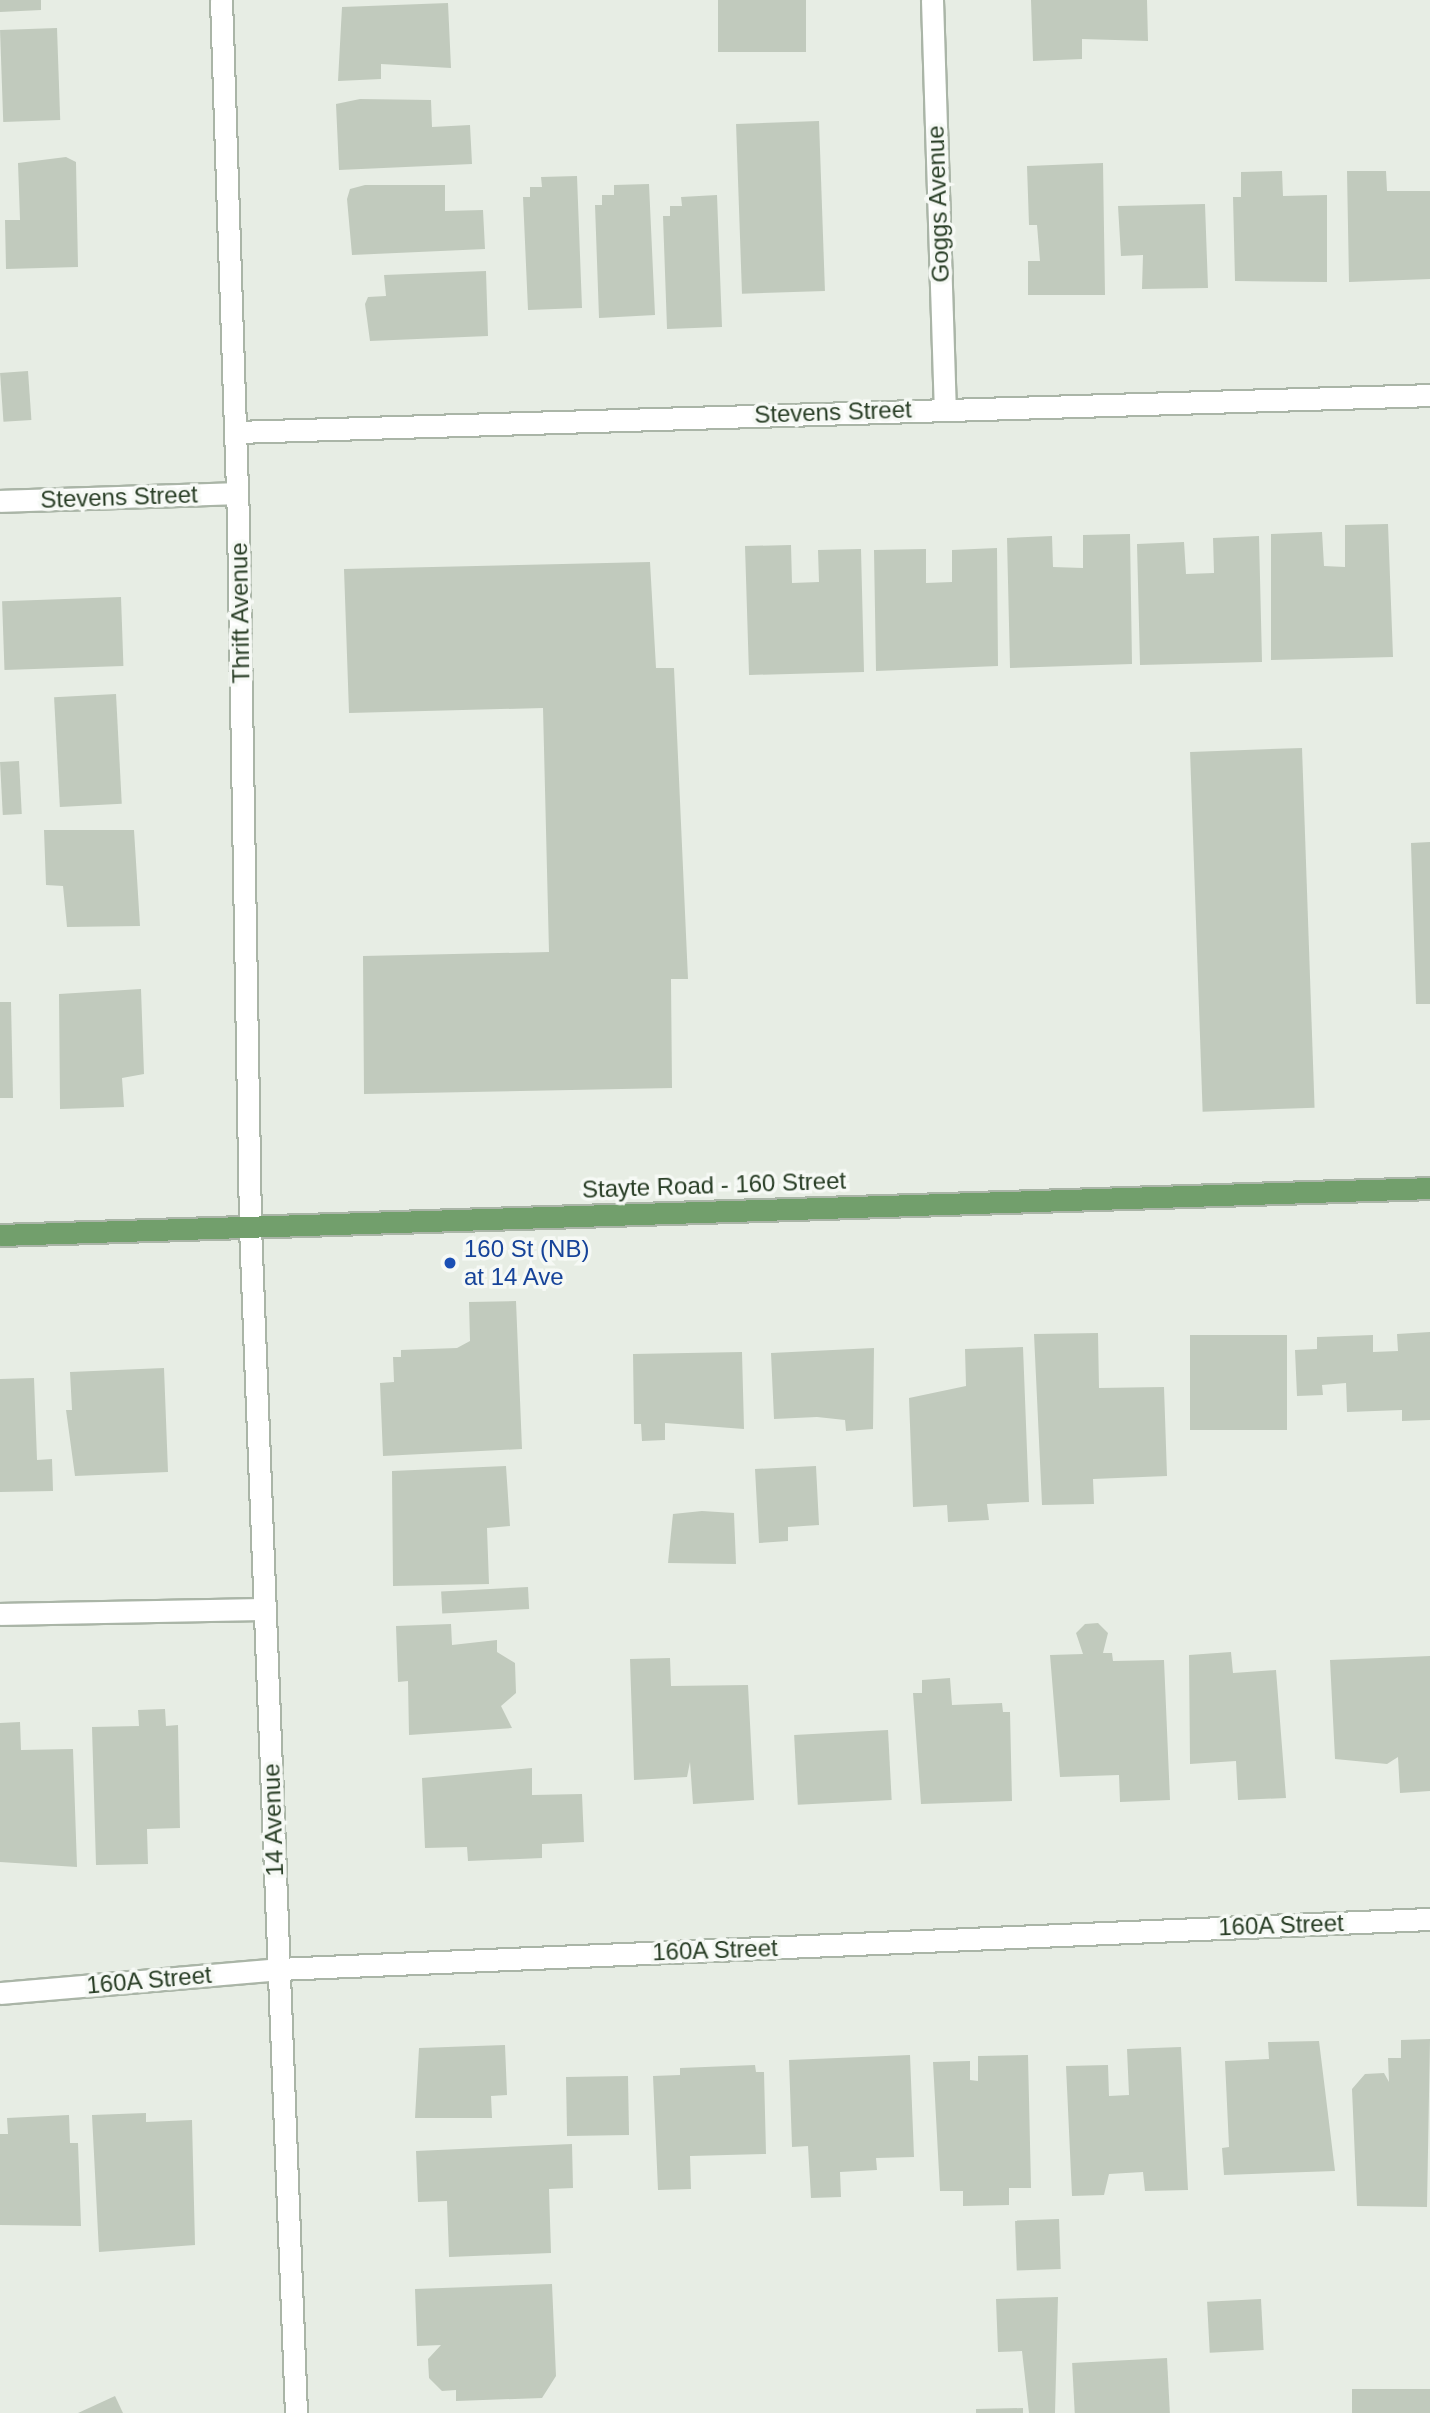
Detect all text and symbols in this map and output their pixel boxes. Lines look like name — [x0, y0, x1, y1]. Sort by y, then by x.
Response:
street label: Goggs Avenue — [921, 124, 955, 284]
street label: Stevens Street — [754, 395, 912, 429]
street label: Stevens Street — [40, 480, 198, 514]
street label: Thrift Avenue — [224, 542, 256, 684]
street label: Stayte Road - 160 Street — [582, 1166, 846, 1204]
place label: 160 St (NB) at 14 Ave — [464, 1235, 589, 1291]
marker: 160 St (NB) at 14 Ave — [442, 1255, 458, 1271]
street label: 14 Avenue — [257, 1762, 289, 1878]
street label: 160A Street — [1217, 1908, 1345, 1942]
street label: 160A Street — [651, 1933, 779, 1967]
street label: 160A Street — [85, 1960, 213, 2000]

